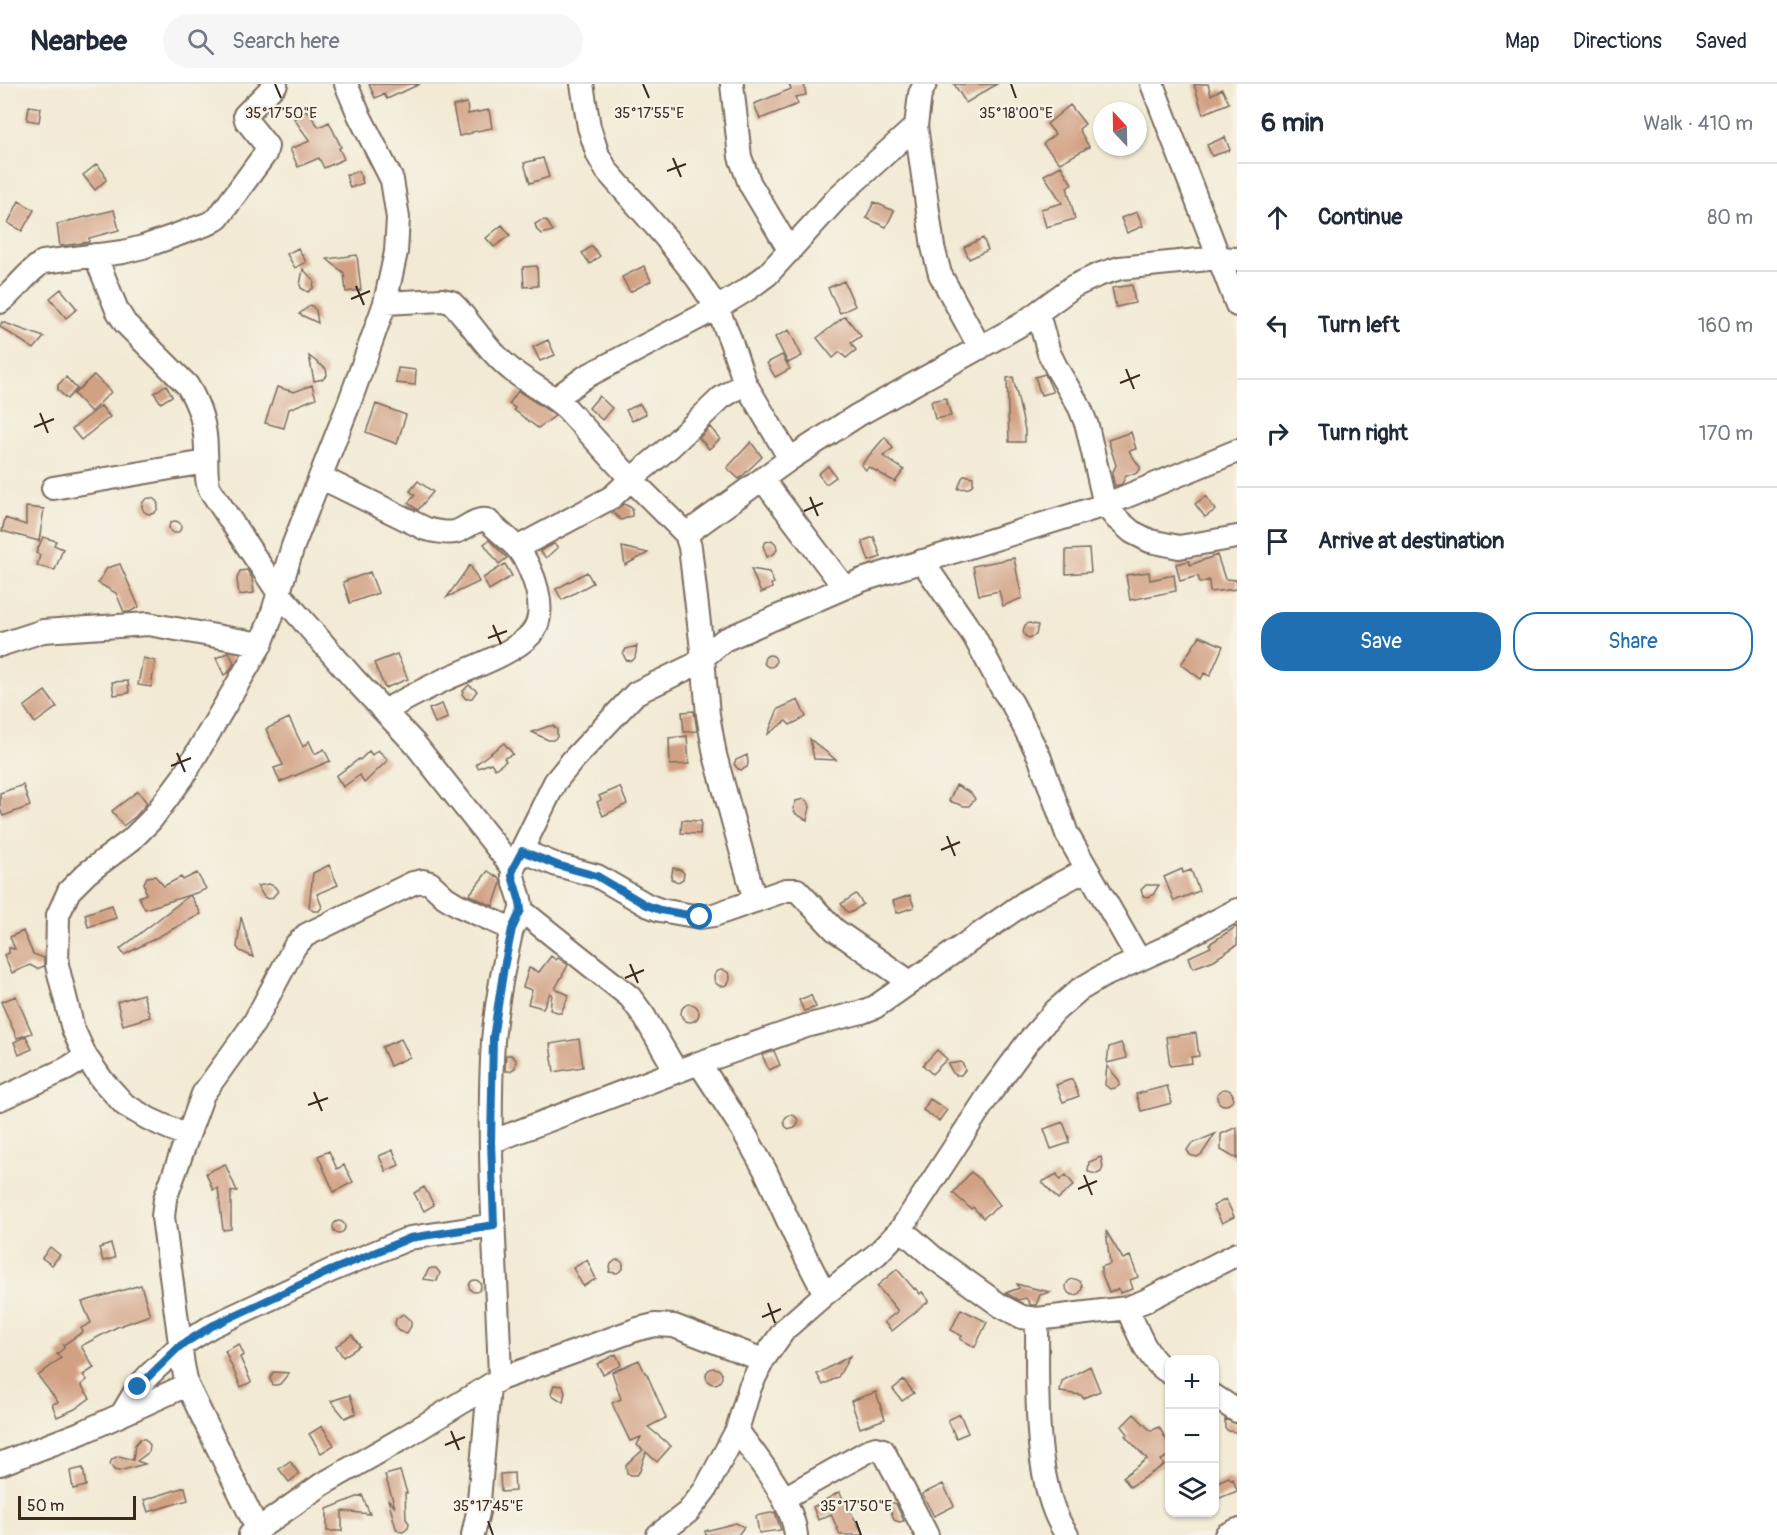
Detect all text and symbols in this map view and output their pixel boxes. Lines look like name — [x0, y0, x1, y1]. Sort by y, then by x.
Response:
search box — [163, 14, 583, 68]
text: Nearbee — [30, 24, 127, 59]
icon: search — [184, 25, 217, 58]
text: Search here — [232, 27, 340, 55]
text: Map — [1505, 28, 1540, 55]
text: Directions — [1573, 28, 1662, 55]
text: Saved — [1695, 28, 1747, 55]
north arrow — [1093, 102, 1147, 156]
text: 35°17'50"E — [245, 104, 317, 123]
text: 35°17'55"E — [614, 104, 684, 123]
text: 35°18'00"E — [979, 104, 1053, 123]
text: 6 min — [1261, 107, 1324, 139]
text: Walk · 410 m — [1643, 111, 1753, 136]
icon: ahead — [1261, 201, 1294, 234]
text: Continue — [1318, 203, 1402, 231]
text: 80 m — [1707, 205, 1753, 230]
icon: left — [1261, 309, 1294, 342]
text: Turn left — [1318, 311, 1400, 339]
text: 160 m — [1698, 313, 1753, 338]
icon: right — [1261, 417, 1294, 450]
text: Turn right — [1318, 419, 1408, 447]
text: 170 m — [1699, 421, 1753, 446]
icon: arrive — [1261, 525, 1294, 558]
text: Arrive at destination — [1318, 527, 1504, 555]
button: Save — [1261, 612, 1501, 671]
button: Share — [1513, 612, 1753, 671]
route start — [686, 903, 712, 929]
map controls — [1165, 1355, 1219, 1517]
button: + — [1165, 1355, 1219, 1409]
route end — [124, 1373, 150, 1399]
button: − — [1165, 1409, 1219, 1463]
button: layers — [1165, 1463, 1219, 1517]
scale bar — [18, 1493, 136, 1520]
text: 50 m — [27, 1496, 64, 1516]
text: 35°17'45"E — [453, 1497, 523, 1516]
text: 35°17'50"E — [820, 1497, 892, 1516]

